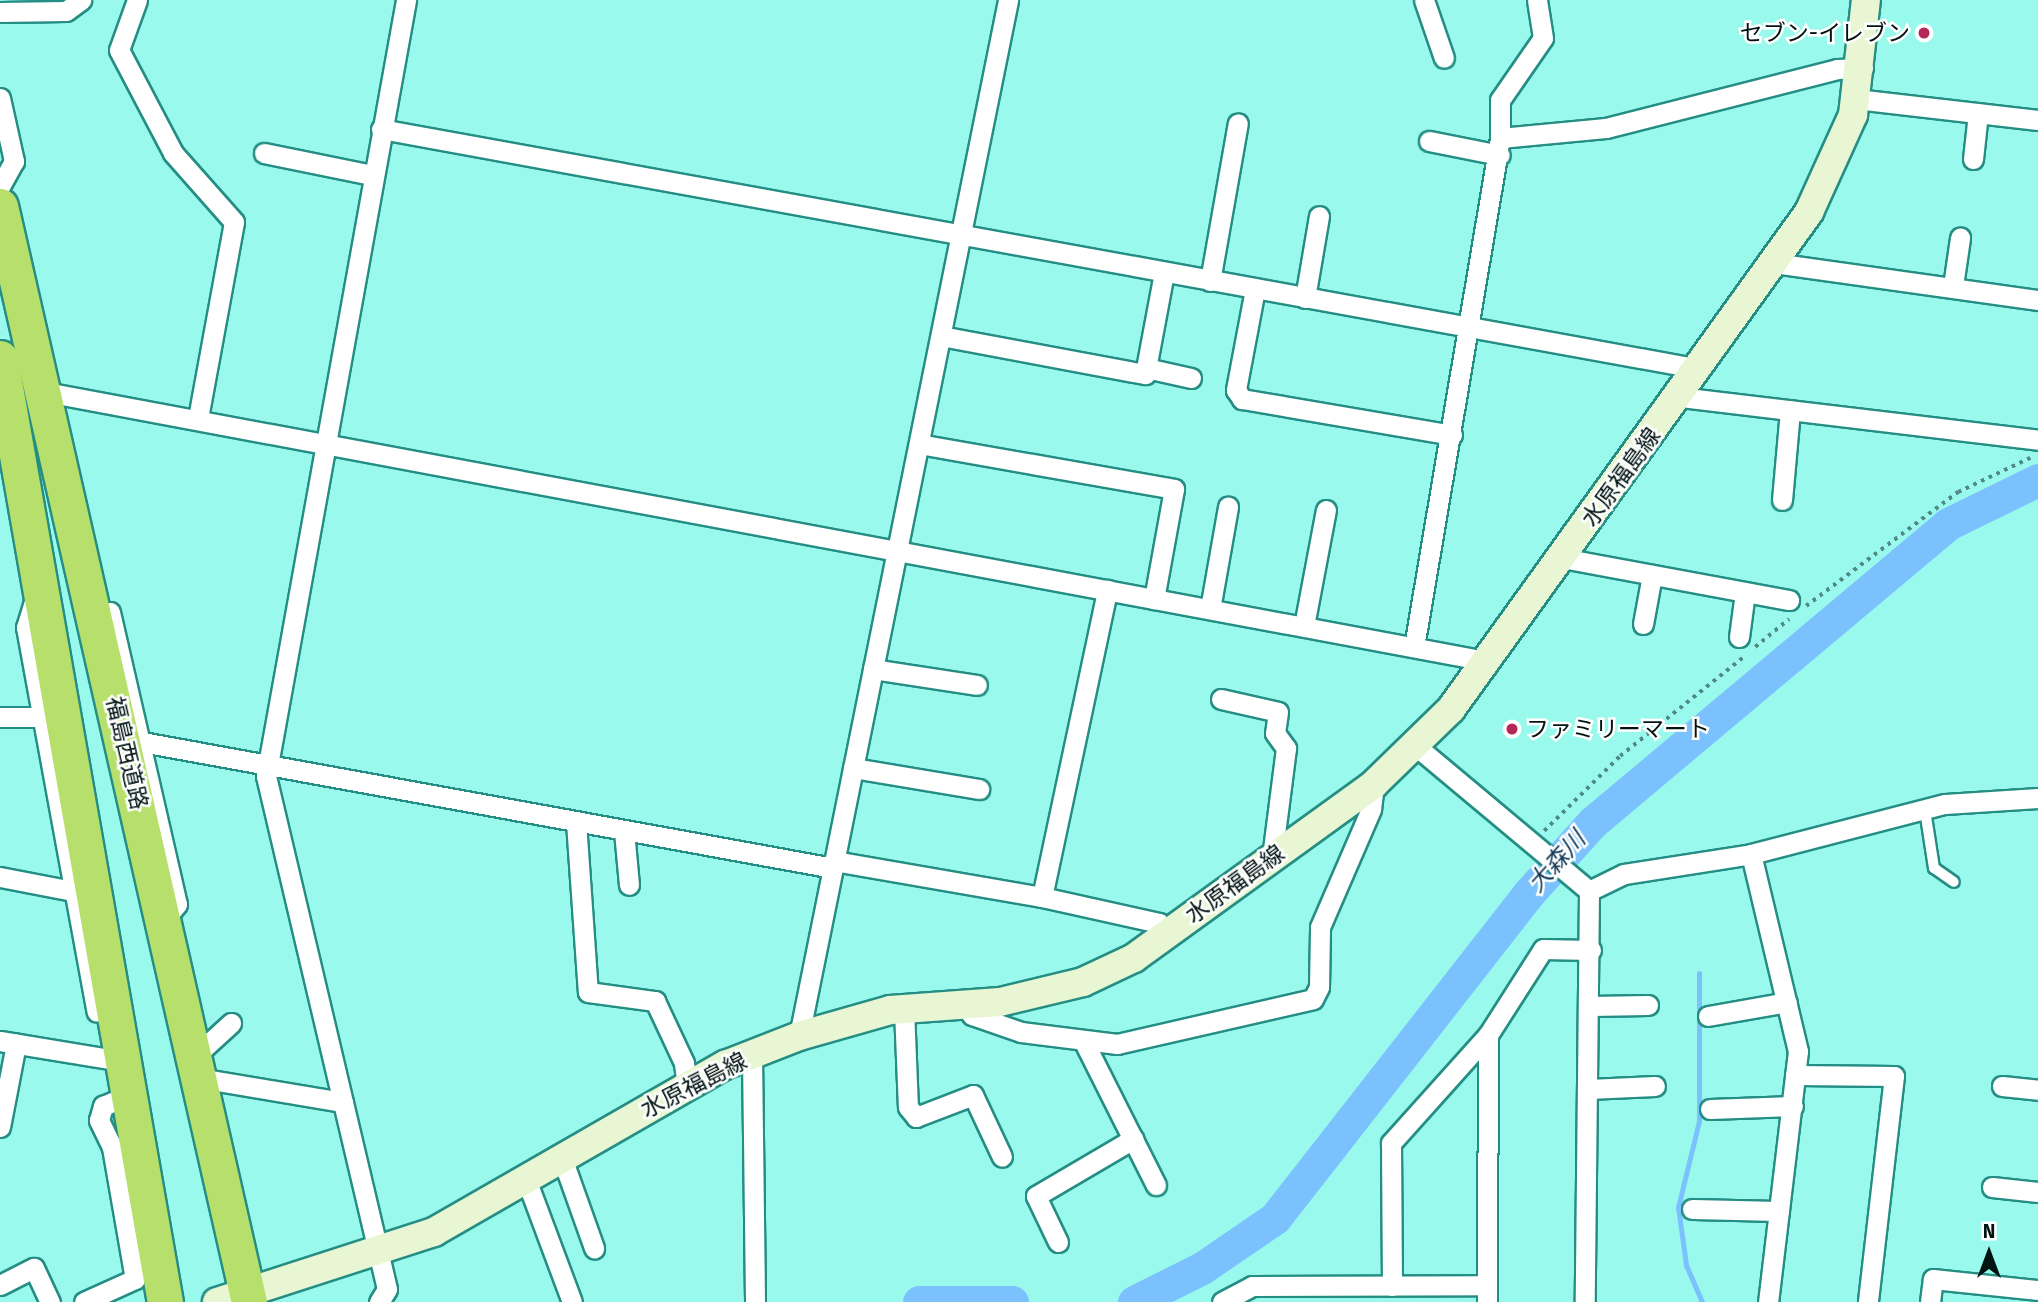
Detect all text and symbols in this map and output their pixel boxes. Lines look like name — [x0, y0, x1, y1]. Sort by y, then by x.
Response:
place label: セブン-イレブン — [1740, 19, 1910, 47]
marker: セブン-イレブン — [1916, 25, 1932, 41]
street label: 水原福島線 — [1576, 422, 1666, 532]
street label: 福島西道路 — [101, 694, 153, 812]
place label: ファミリーマート — [1526, 715, 1710, 743]
marker: ファミリーマート — [1504, 721, 1520, 737]
water label: 大森川 — [1522, 826, 1592, 898]
street label: 水原福島線 — [1180, 839, 1290, 929]
street label: 水原福島線 — [637, 1047, 751, 1123]
north arrow — [1954, 1218, 2024, 1288]
text: N — [1983, 1220, 1995, 1243]

